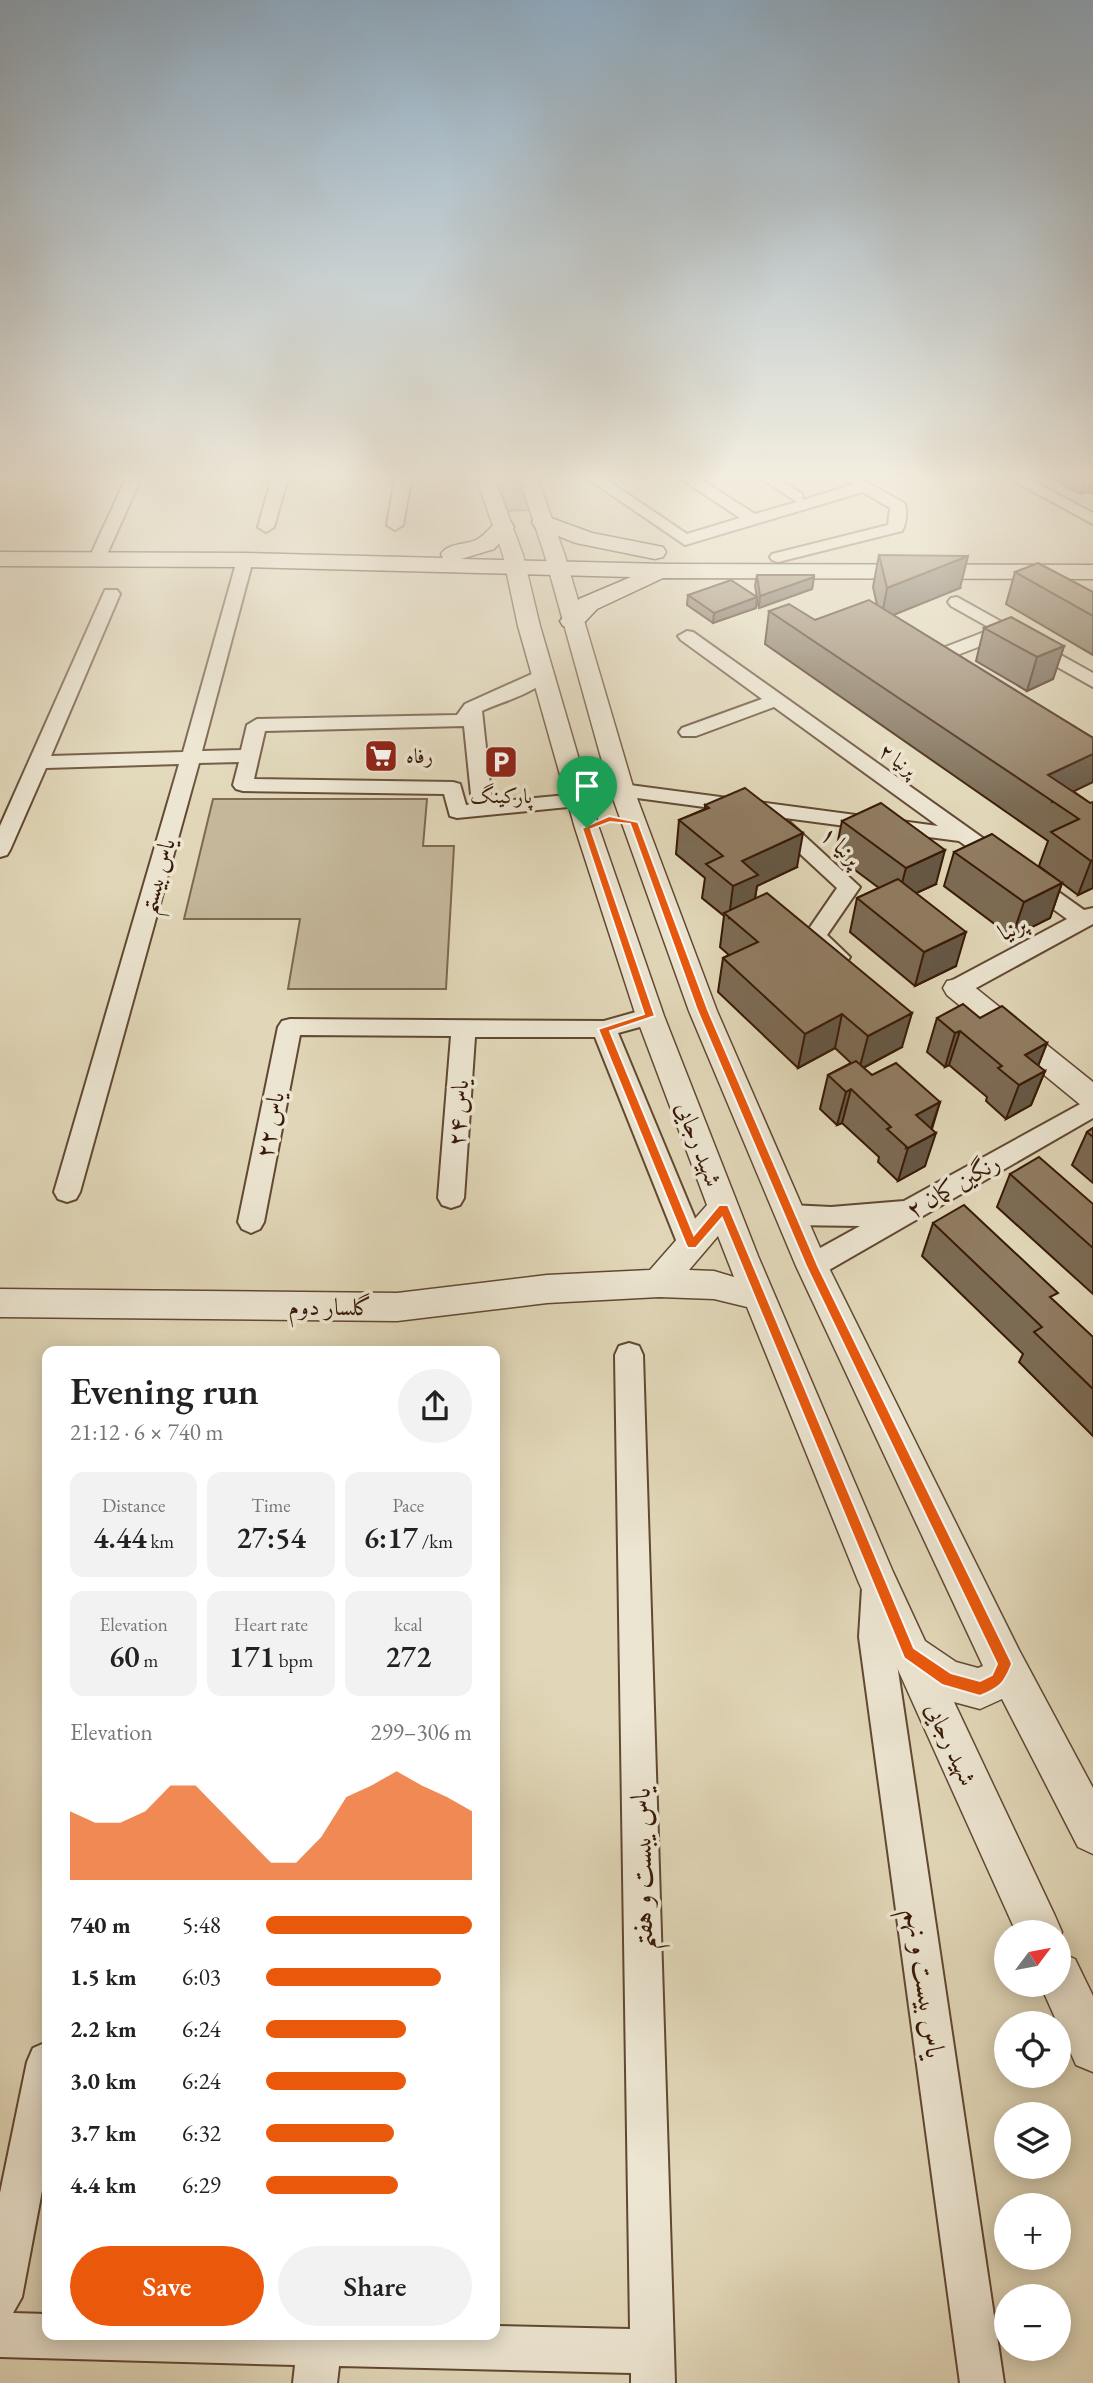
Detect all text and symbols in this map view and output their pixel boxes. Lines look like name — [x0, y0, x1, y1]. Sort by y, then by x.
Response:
supermarket icon: رفاه — [362, 737, 400, 775]
street label: پرنیا ۲ — [874, 737, 924, 784]
place label: رفاه — [406, 742, 433, 769]
parking icon: پارکینگ — [482, 743, 520, 781]
pin — [557, 756, 617, 828]
icon: arrive — [568, 767, 606, 805]
place label: پارکینگ — [470, 782, 533, 811]
street label: پرنیا ۱ — [813, 818, 871, 876]
street label: یاس بیستم — [131, 833, 191, 920]
street label: پرنیا — [992, 906, 1034, 949]
street label: یاس ۲۴ — [440, 1077, 475, 1147]
street label: یاس ۲۲ — [248, 1088, 291, 1161]
street label: شهید رجایی — [669, 1097, 730, 1191]
street label: رنگین کمان ۲ — [900, 1146, 1005, 1225]
street label: گلسار دوم — [288, 1291, 372, 1328]
text: Evening run — [70, 1366, 259, 1415]
button: share — [398, 1369, 472, 1443]
text: 21:12 · 6 × 740 m — [70, 1417, 223, 1447]
text: Distance — [102, 1493, 165, 1518]
text: Time — [251, 1493, 291, 1518]
text: Pace — [392, 1493, 424, 1518]
text: 4.44 — [93, 1518, 147, 1557]
text: 27:54 — [236, 1518, 306, 1557]
text: 6:17 — [364, 1518, 418, 1557]
text: km — [147, 1529, 174, 1554]
text: /km — [418, 1529, 453, 1554]
text: Elevation — [99, 1612, 168, 1637]
text: Heart rate — [234, 1612, 308, 1637]
text: kcal — [394, 1612, 423, 1637]
text: 60 — [109, 1637, 140, 1676]
text: 171 — [229, 1637, 275, 1676]
text: 272 — [385, 1637, 431, 1676]
text: m — [140, 1648, 158, 1673]
text: bpm — [275, 1648, 313, 1673]
street label: شهید رجایی — [919, 1697, 984, 1790]
text: Elevation — [70, 1717, 153, 1747]
text: 299–306 m — [371, 1717, 472, 1747]
street label: یاس یبست و هفتم — [622, 1786, 670, 1951]
street label: یاس بیست و نهم — [889, 1906, 955, 2063]
text: 740 m — [70, 1910, 131, 1940]
text: 5:48 — [182, 1910, 221, 1940]
north arrow — [994, 1920, 1071, 1997]
map controls — [994, 1920, 1071, 2361]
text: 1.5 km — [70, 1962, 137, 1992]
text: 6:03 — [182, 1962, 221, 1992]
button: locate — [994, 2011, 1071, 2088]
text: 2.2 km — [70, 2014, 137, 2044]
text: 6:24 — [182, 2014, 221, 2044]
text: 3.0 km — [70, 2066, 137, 2096]
text: 6:24 — [182, 2066, 221, 2096]
button: layers — [994, 2102, 1071, 2179]
text: 3.7 km — [70, 2118, 137, 2148]
text: 6:32 — [182, 2118, 221, 2148]
text: 4.4 km — [70, 2170, 137, 2200]
text: 6:29 — [182, 2170, 221, 2200]
button: + — [994, 2193, 1071, 2270]
button: Save — [70, 2246, 264, 2326]
button: Share — [278, 2246, 472, 2326]
button: − — [994, 2284, 1071, 2361]

